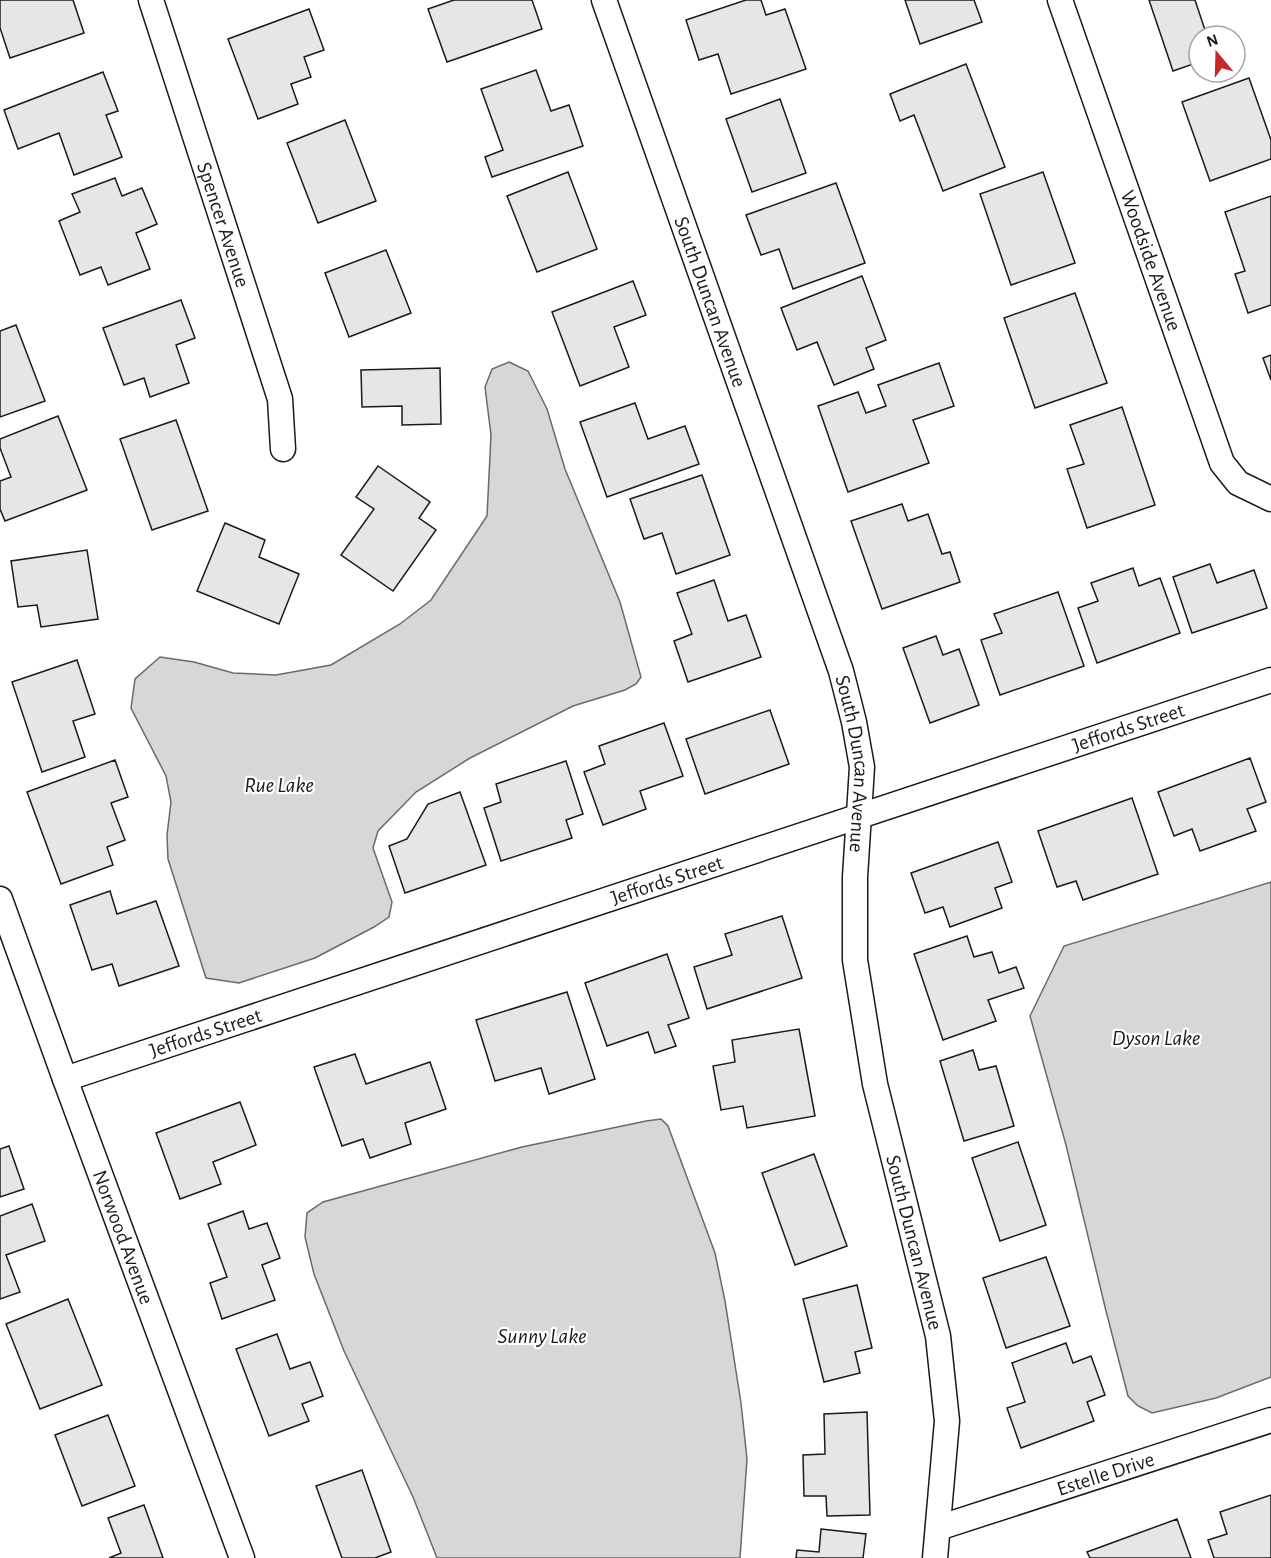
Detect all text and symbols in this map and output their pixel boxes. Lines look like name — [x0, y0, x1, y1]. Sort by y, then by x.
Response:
north arrow — [1187, 24, 1247, 84]
text: N — [1205, 31, 1220, 50]
street label: Spencer Avenue — [194, 159, 254, 290]
street label: Woodside Avenue — [1117, 187, 1185, 334]
street label: South Duncan Avenue — [671, 214, 750, 390]
street label: South Duncan Avenue — [832, 673, 872, 853]
street label: Jeffords Street — [1070, 699, 1187, 755]
water label: Rue Lake — [244, 774, 314, 796]
street label: Jeffords Street — [608, 851, 726, 908]
street label: Jeffords Street — [147, 1004, 264, 1061]
water label: Dyson Lake — [1112, 1027, 1200, 1049]
street label: South Duncan Avenue — [883, 1153, 947, 1332]
street label: Norwood Avenue — [89, 1167, 158, 1307]
water label: Sunny Lake — [497, 1325, 587, 1347]
street label: Estelle Drive — [1054, 1448, 1157, 1499]

